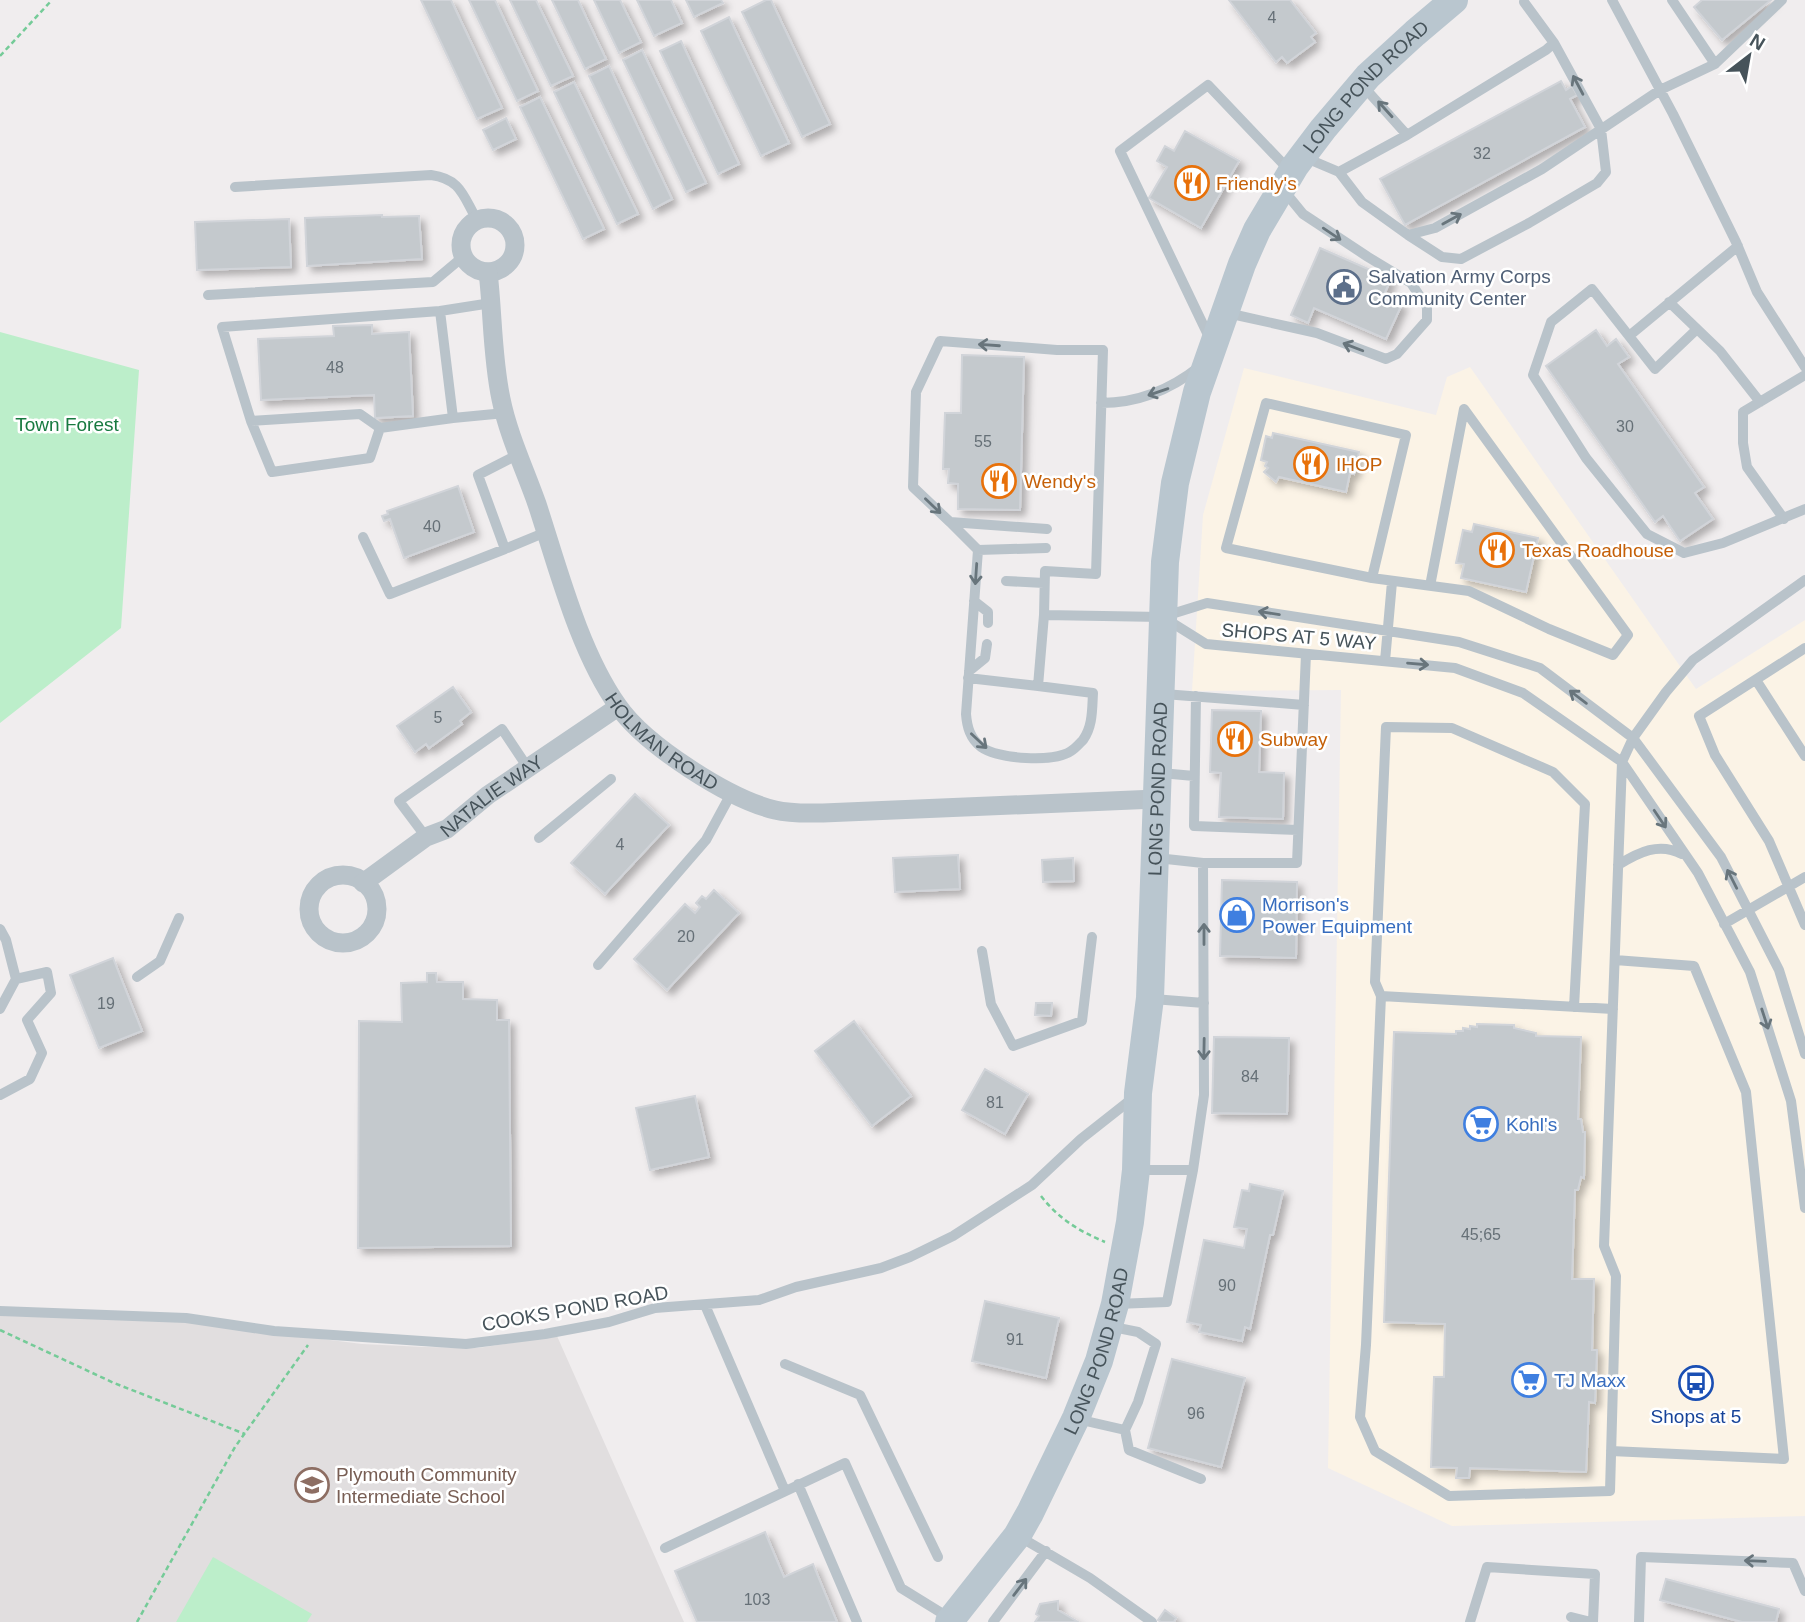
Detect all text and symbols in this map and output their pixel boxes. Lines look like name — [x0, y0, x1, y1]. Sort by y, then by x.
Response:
house number: 4 — [1268, 9, 1277, 26]
street label: LONG POND ROAD — [1299, 16, 1433, 157]
north arrow — [1714, 21, 1784, 91]
text: N — [1746, 29, 1769, 54]
one-way arrow — [1571, 75, 1585, 96]
one-way arrow — [1377, 100, 1393, 118]
house number: 32 — [1473, 145, 1491, 162]
restaurant icon: Friendly's — [1173, 164, 1211, 202]
place label: Friendly's — [1216, 173, 1297, 194]
one-way arrow — [1441, 212, 1462, 225]
one-way arrow — [1322, 227, 1342, 241]
place label: Salvation Army Corps Community Center — [1368, 266, 1551, 309]
public building icon: Salvation Army Corps Community Center — [1325, 268, 1363, 306]
one-way arrow — [978, 338, 1001, 351]
one-way arrow — [1342, 339, 1364, 352]
house number: 48 — [326, 359, 344, 376]
one-way arrow — [1148, 387, 1170, 399]
park label: Town Forest — [15, 414, 119, 435]
house number: 30 — [1616, 418, 1634, 435]
house number: 55 — [974, 433, 992, 450]
restaurant icon: IHOP — [1292, 445, 1330, 483]
place label: IHOP — [1336, 454, 1382, 475]
restaurant icon: Wendy's — [980, 462, 1018, 500]
place label: Wendy's — [1024, 471, 1096, 492]
one-way arrow — [924, 497, 941, 514]
house number: 40 — [423, 518, 441, 535]
restaurant icon: Texas Roadhouse — [1478, 531, 1516, 569]
place label: Texas Roadhouse — [1522, 540, 1674, 561]
one-way arrow — [969, 562, 982, 585]
one-way arrow — [1258, 606, 1280, 619]
street label: SHOPS AT 5 WAY — [1221, 619, 1378, 654]
one-way arrow — [1406, 658, 1429, 671]
street label: HOLMAN ROAD — [601, 689, 722, 795]
one-way arrow — [1569, 689, 1588, 704]
street label: LONG POND ROAD — [1144, 701, 1171, 876]
house number: 5 — [434, 709, 443, 726]
restaurant icon: Subway — [1216, 720, 1254, 758]
place label: Subway — [1260, 729, 1328, 750]
one-way arrow — [970, 733, 987, 750]
street label: NATALIE WAY — [436, 751, 547, 841]
one-way arrow — [1653, 808, 1667, 828]
house number: 4 — [616, 836, 625, 853]
one-way arrow — [1724, 869, 1738, 890]
place label: Morrison's Power Equipment — [1262, 894, 1413, 937]
shop icon: Morrison's Power Equipment — [1218, 896, 1256, 934]
one-way arrow — [1197, 923, 1211, 946]
house number: 20 — [677, 928, 695, 945]
house number: 19 — [97, 995, 115, 1012]
one-way arrow — [1760, 1008, 1772, 1030]
one-way arrow — [1197, 1037, 1211, 1060]
house number: 84 — [1241, 1068, 1259, 1085]
house number: 81 — [986, 1094, 1004, 1111]
supermarket icon: Kohl's — [1462, 1105, 1500, 1143]
place label: Kohl's — [1506, 1114, 1557, 1135]
house number: 45;65 — [1461, 1226, 1501, 1243]
street label: LONG POND ROAD — [1060, 1266, 1132, 1438]
house number: 90 — [1218, 1277, 1236, 1294]
street label: COOKS POND ROAD — [480, 1282, 670, 1335]
house number: 91 — [1006, 1331, 1024, 1348]
supermarket icon: TJ Maxx — [1510, 1361, 1548, 1399]
bus stop icon: Shops at 5 — [1677, 1364, 1715, 1402]
place label: TJ Maxx — [1554, 1370, 1626, 1391]
house number: 96 — [1187, 1405, 1205, 1422]
place label: Shops at 5 — [1651, 1406, 1741, 1427]
place label: Plymouth Community Intermediate School — [336, 1464, 517, 1507]
school or university icon: Plymouth Community Intermediate School — [293, 1466, 331, 1504]
one-way arrow — [1744, 1555, 1767, 1568]
one-way arrow — [1012, 1578, 1027, 1597]
house number: 103 — [744, 1591, 770, 1608]

